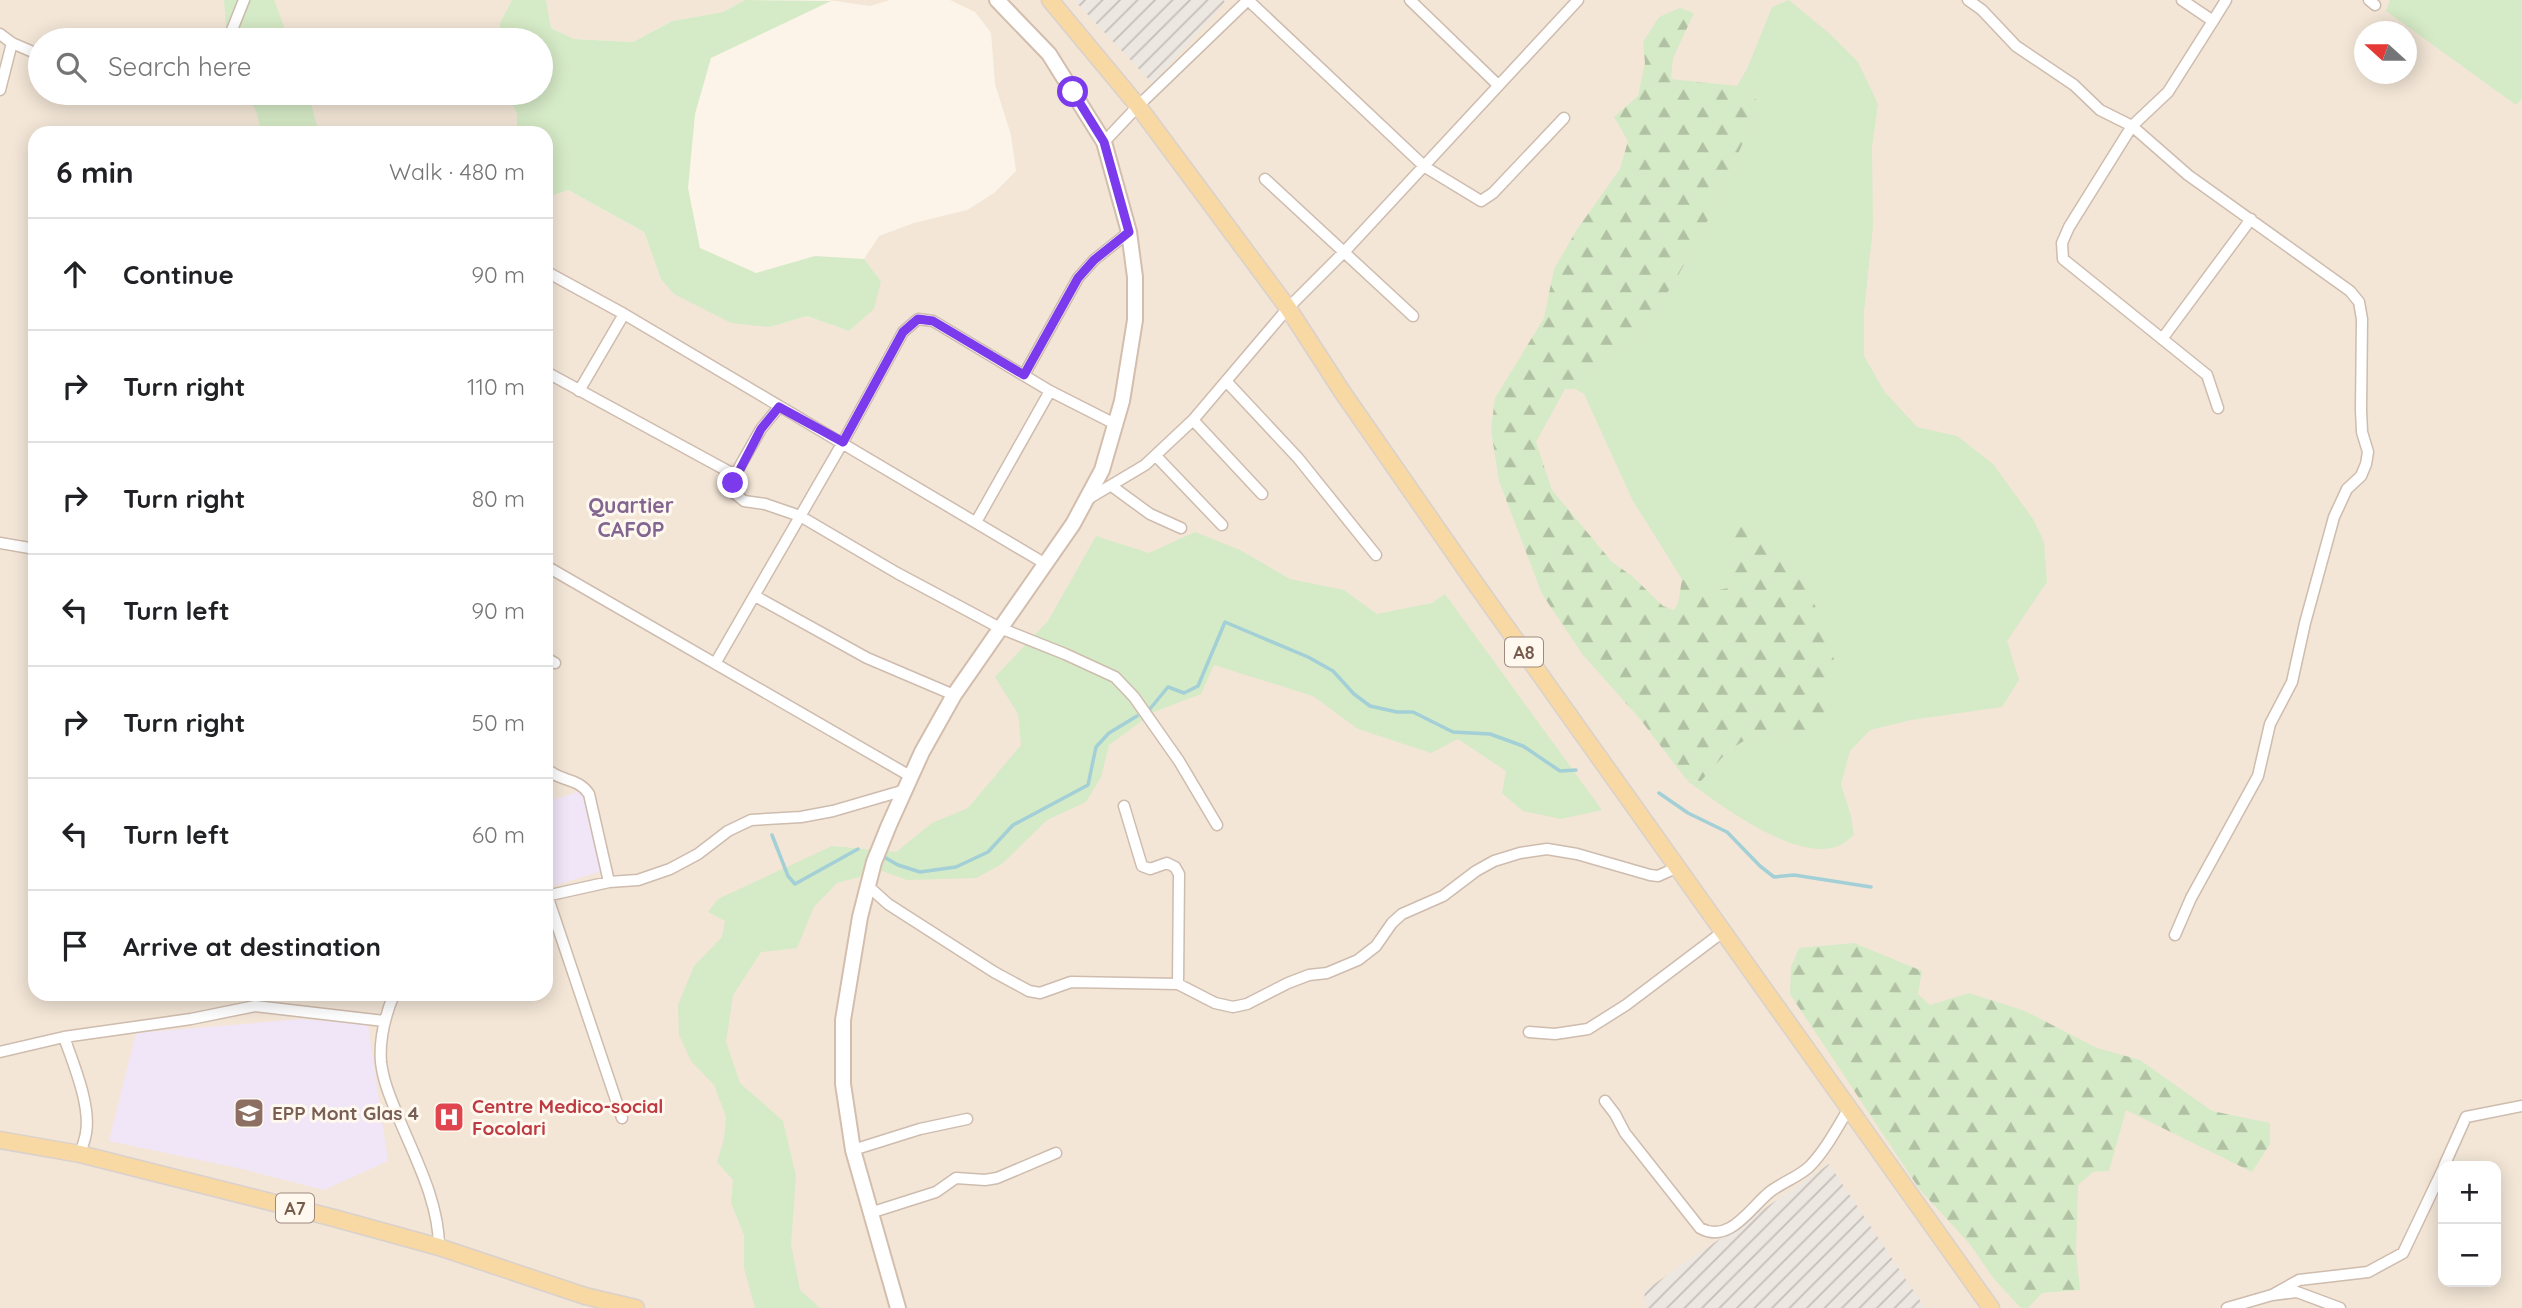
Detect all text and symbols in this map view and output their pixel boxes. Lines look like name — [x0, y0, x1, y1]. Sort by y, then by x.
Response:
north arrow — [2354, 21, 2417, 84]
search box — [28, 28, 553, 105]
icon: search — [52, 48, 90, 86]
text: Search here — [108, 50, 252, 83]
route start — [1057, 76, 1088, 107]
text: 6 min — [56, 153, 134, 191]
text: Walk · 480 m — [389, 157, 525, 186]
icon: ahead — [56, 255, 94, 293]
text: Continue — [123, 258, 234, 291]
text: 90 m — [471, 260, 525, 289]
icon: right — [56, 367, 94, 405]
text: Turn right — [123, 370, 245, 403]
text: 110 m — [467, 372, 525, 401]
route end — [717, 467, 748, 498]
icon: right — [56, 479, 94, 517]
text: Turn right — [123, 482, 245, 515]
text: 80 m — [472, 484, 525, 513]
district label: Quartier CAFOP — [588, 492, 674, 542]
icon: left — [56, 591, 94, 629]
text: Turn left — [123, 594, 230, 627]
text: 90 m — [471, 596, 525, 625]
road number: A8 — [1505, 638, 1543, 666]
icon: right — [56, 703, 94, 741]
text: Turn right — [123, 706, 245, 739]
text: 50 m — [472, 708, 525, 737]
icon: left — [56, 815, 94, 853]
text: Turn left — [123, 818, 230, 851]
text: 60 m — [472, 820, 525, 849]
icon: arrive — [56, 927, 94, 965]
text: Arrive at destination — [123, 930, 381, 963]
place label: Centre Medico-social Focolari — [472, 1094, 663, 1140]
school or university icon: EPP Mont Glas 4 — [232, 1096, 266, 1130]
hospital icon: Centre Medico-social Focolari — [432, 1100, 466, 1134]
place label: EPP Mont Glas 4 — [272, 1101, 419, 1125]
map controls — [2438, 1161, 2501, 1287]
button: + — [2438, 1161, 2501, 1224]
road number: A7 — [276, 1194, 314, 1223]
button: − — [2438, 1224, 2501, 1287]

